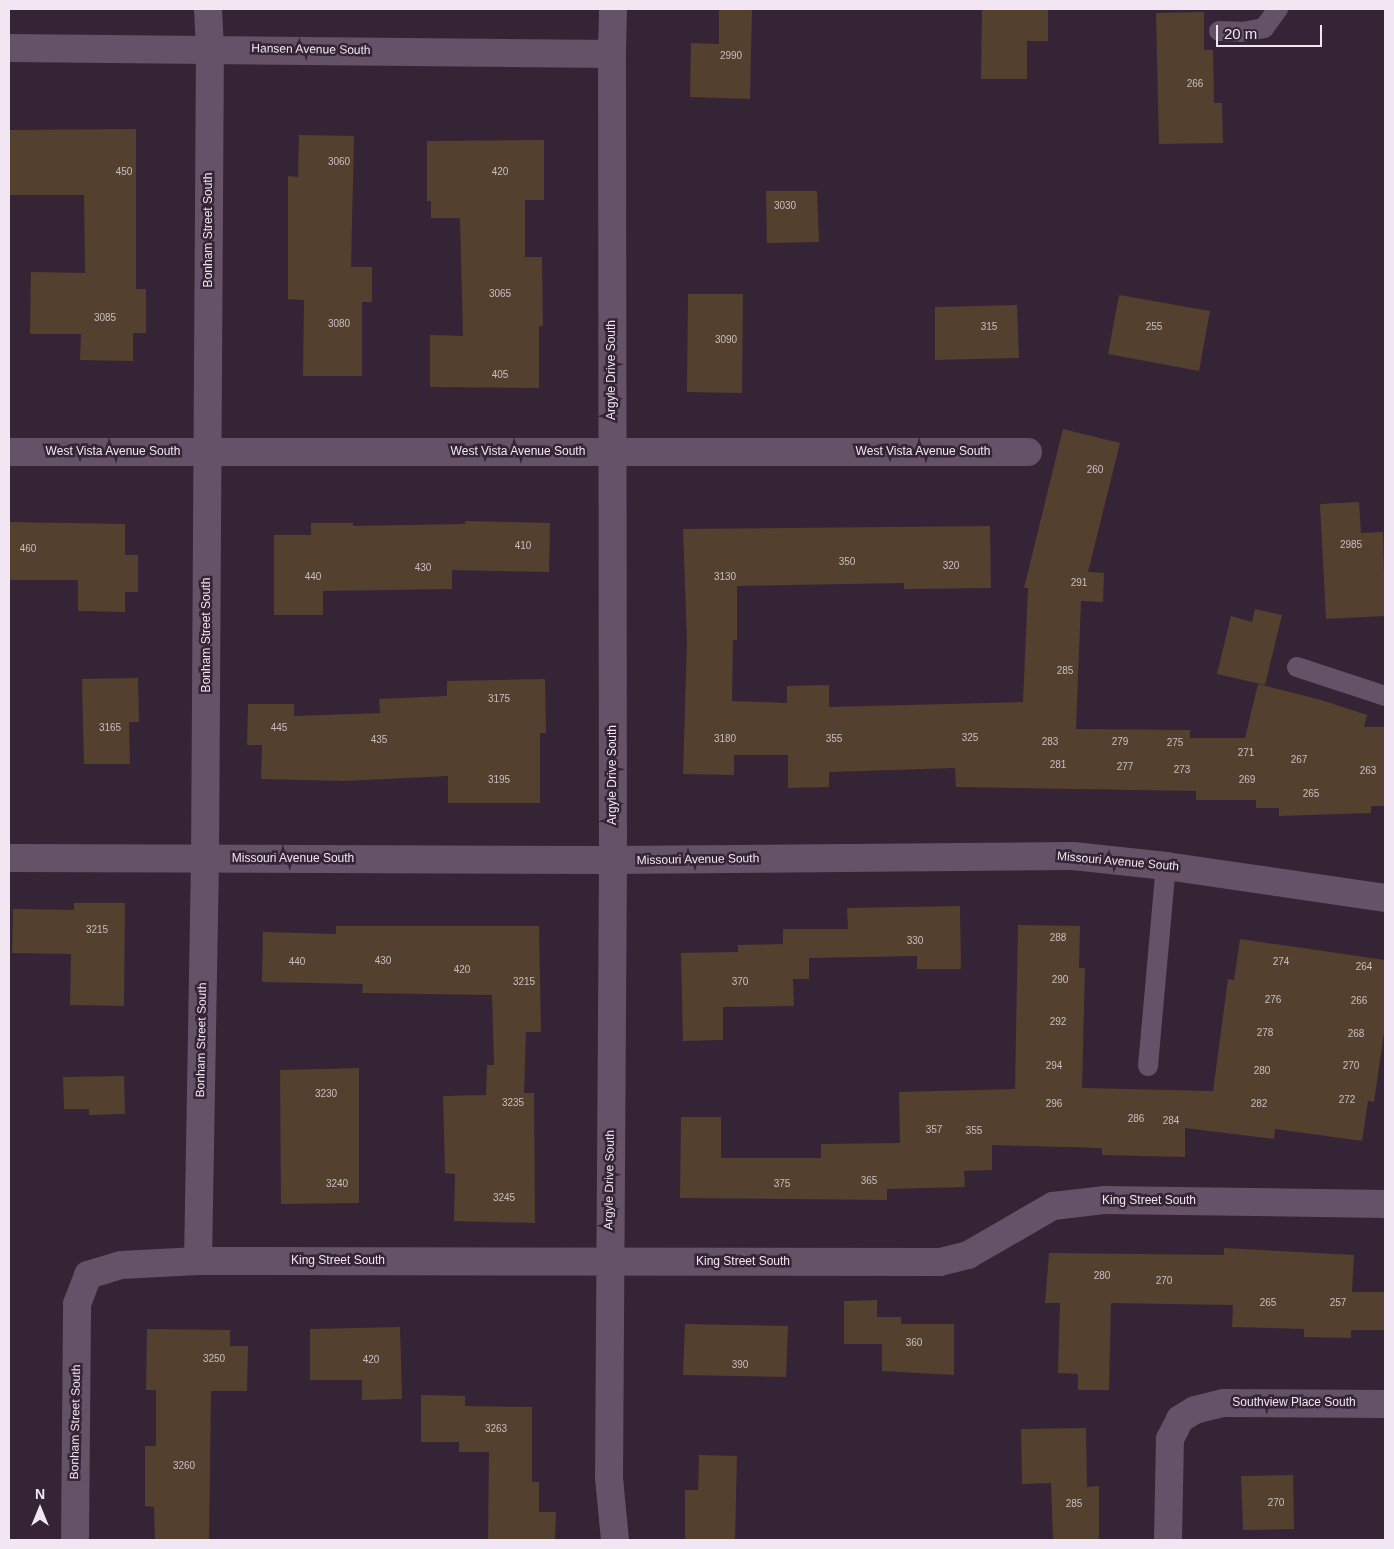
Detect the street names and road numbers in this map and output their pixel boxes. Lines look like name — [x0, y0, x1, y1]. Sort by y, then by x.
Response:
street label: Hansen Avenue South — [251, 42, 371, 58]
street label: Bonham Street South — [202, 173, 216, 287]
street label: Argyle Drive South — [605, 320, 619, 420]
street label: West Vista Avenue South — [45, 445, 181, 459]
street label: West Vista Avenue South — [450, 445, 586, 459]
street label: West Vista Avenue South — [855, 445, 991, 459]
street label: Bonham Street South — [200, 578, 214, 692]
street label: Argyle Drive South — [606, 725, 620, 825]
street label: Missouri Avenue South — [1056, 849, 1180, 875]
street label: Missouri Avenue South — [231, 852, 355, 866]
street label: Missouri Avenue South — [636, 852, 760, 868]
street label: Bonham Street South — [194, 983, 210, 1097]
street label: Argyle Drive South — [602, 1130, 618, 1230]
street label: King Street South — [1102, 1194, 1196, 1208]
street label: King Street South — [291, 1254, 385, 1268]
street label: King Street South — [696, 1255, 790, 1269]
street label: Bonham Street South — [68, 1365, 84, 1479]
street label: Southview Place South — [1232, 1396, 1356, 1410]

